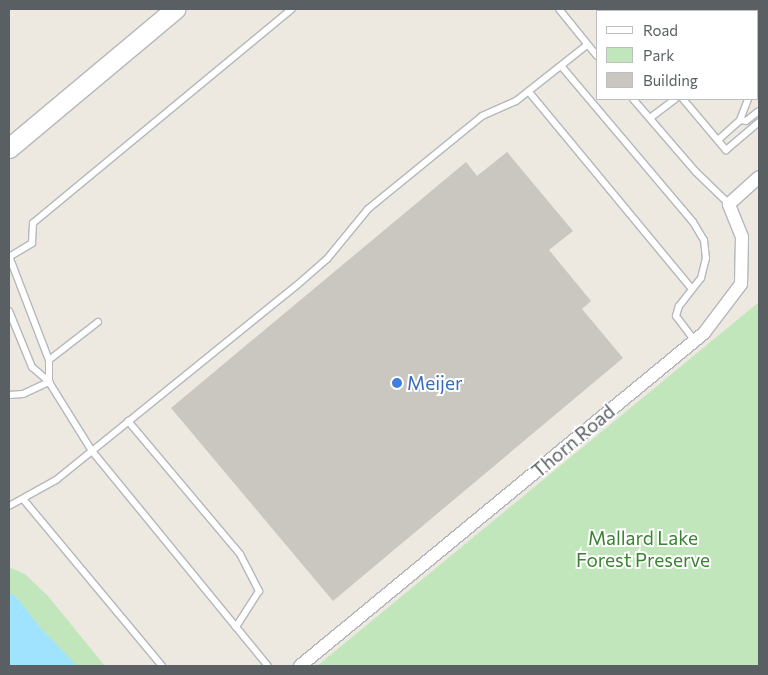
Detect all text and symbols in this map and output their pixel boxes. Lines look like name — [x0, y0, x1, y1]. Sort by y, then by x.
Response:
legend — [596, 10, 758, 100]
text: Road — [643, 21, 678, 39]
text: Park — [643, 46, 674, 64]
text: Building — [643, 71, 698, 89]
place label: Meijer — [407, 372, 463, 394]
marker: Meijer — [391, 377, 403, 389]
street label: Thorn Road — [527, 400, 619, 482]
park label: Mallard Lake Forest Preserve — [576, 527, 710, 571]

